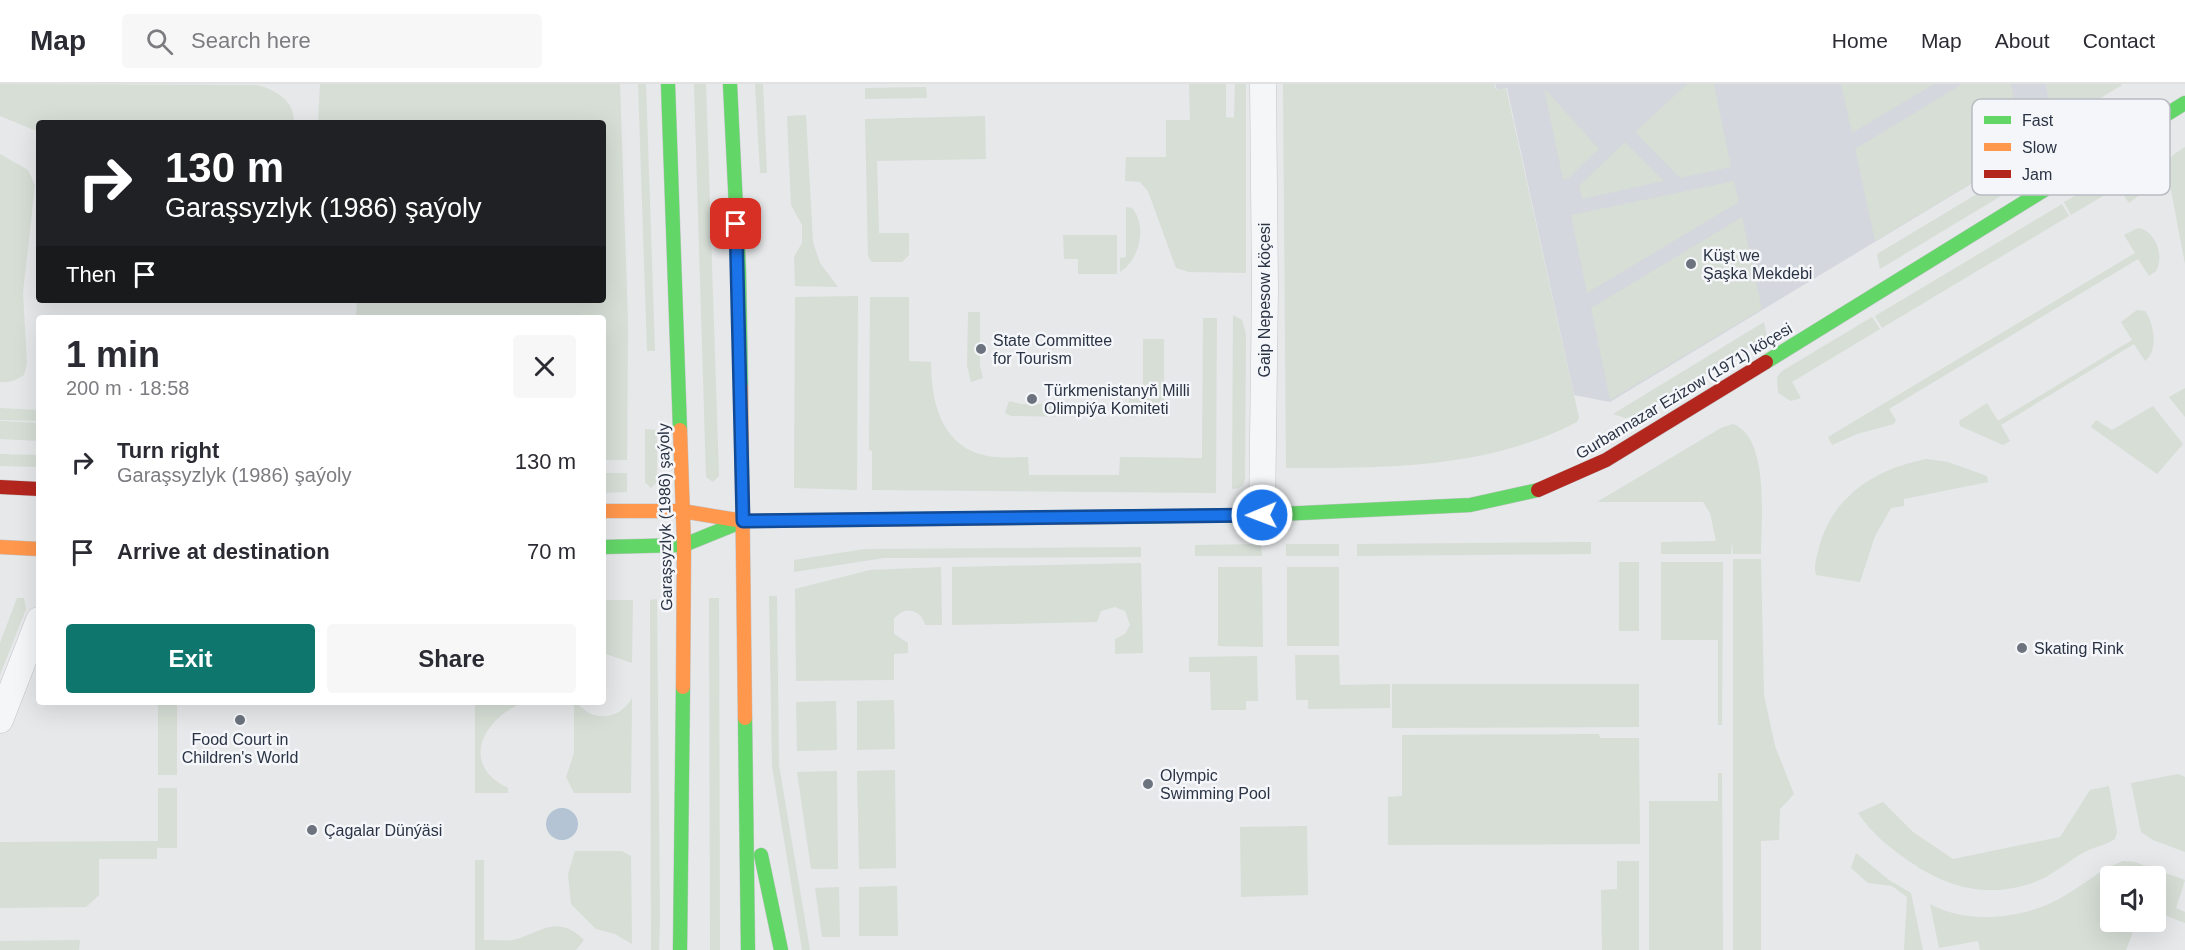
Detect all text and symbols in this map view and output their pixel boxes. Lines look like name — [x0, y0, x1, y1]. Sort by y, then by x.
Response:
search box — [122, 14, 542, 68]
text: Map — [30, 25, 86, 56]
icon: search — [143, 25, 176, 58]
text: Search here — [191, 28, 311, 53]
text: Home — [1832, 29, 1888, 52]
text: Map — [1921, 29, 1962, 52]
text: About — [1995, 29, 2050, 52]
text: Contact — [2083, 29, 2155, 52]
legend — [1972, 99, 2170, 195]
text: Fast — [2022, 112, 2054, 129]
text: Slow — [2022, 139, 2057, 156]
icon: right — [66, 144, 144, 222]
text: 130 m — [165, 144, 284, 191]
text: Jam — [2022, 166, 2052, 183]
text: Garaşsyzlyk (1986) şaýoly — [165, 193, 482, 223]
pin — [710, 198, 761, 249]
icon: arrive — [719, 207, 752, 240]
street label: Gaip Nepesow köçesi — [1256, 223, 1273, 377]
place label: Küşt we Şaşka Mekdebi — [1703, 247, 1812, 282]
marker: Küşt we Şaşka Mekdebi — [1684, 257, 1698, 271]
icon: arrive — [128, 258, 161, 291]
text: Then — [66, 262, 116, 287]
street label: Gurbannazar Ezizow (1971) köçesi — [1573, 320, 1795, 462]
place label: State Committee for Tourism — [993, 332, 1112, 367]
text: 1 min — [66, 334, 160, 375]
button: close — [513, 335, 576, 398]
marker: State Committee for Tourism — [974, 342, 988, 356]
text: 200 m · 18:58 — [66, 377, 189, 399]
place label: Türkmenistanyň Milli Olimpiýa Komiteti — [1044, 382, 1190, 417]
marker: Türkmenistanyň Milli Olimpiýa Komiteti — [1025, 392, 1039, 406]
street label: Garaşsyzlyk (1986) şaýoly — [655, 423, 675, 611]
text: Turn right — [117, 438, 219, 463]
icon: right — [66, 446, 99, 479]
text: 130 m — [515, 449, 576, 474]
text: Garaşsyzlyk (1986) şaýoly — [117, 464, 352, 486]
position arrow — [1230, 483, 1294, 547]
icon: arrive — [66, 536, 99, 569]
text: Arrive at destination — [117, 539, 330, 564]
text: 70 m — [527, 539, 576, 564]
button: Exit — [66, 624, 315, 693]
button: Share — [327, 624, 576, 693]
place label: Skating Rink — [2034, 640, 2125, 657]
marker: Skating Rink — [2015, 641, 2029, 655]
marker: Food Court in Children's World — [233, 713, 247, 727]
place label: Food Court in Children's World — [182, 731, 298, 766]
place label: Olympic Swimming Pool — [1160, 767, 1270, 802]
marker: Olympic Swimming Pool — [1141, 777, 1155, 791]
place label: Çagalar Dünýäsi — [324, 822, 442, 839]
marker: Çagalar Dünýäsi — [305, 823, 319, 837]
map controls — [2100, 866, 2166, 932]
button: sound — [2100, 866, 2166, 932]

